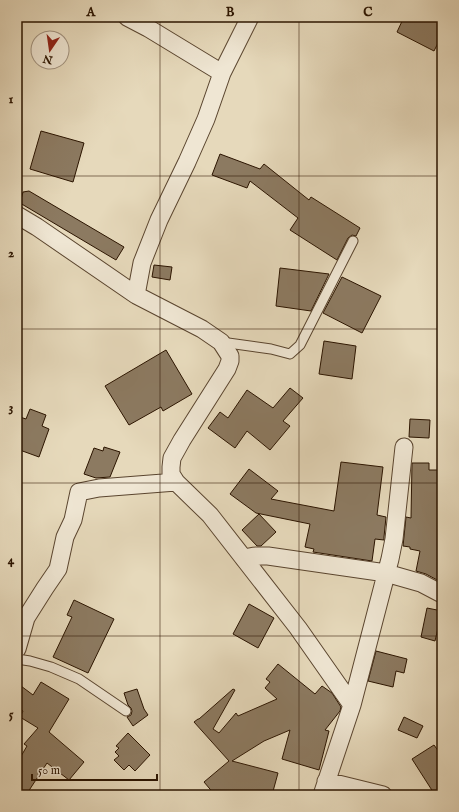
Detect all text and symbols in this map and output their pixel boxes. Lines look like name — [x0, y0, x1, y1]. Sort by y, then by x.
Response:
text: A — [86, 4, 97, 21]
text: B — [226, 4, 235, 21]
text: C — [363, 4, 373, 21]
north arrow — [30, 30, 70, 70]
text: N — [41, 51, 55, 67]
text: 1 — [9, 91, 14, 108]
text: 2 — [8, 245, 14, 262]
text: 3 — [9, 399, 14, 416]
text: 4 — [8, 552, 15, 569]
text: 5 — [9, 706, 14, 723]
scale bar — [32, 756, 157, 782]
text: 50 m — [38, 763, 60, 778]

